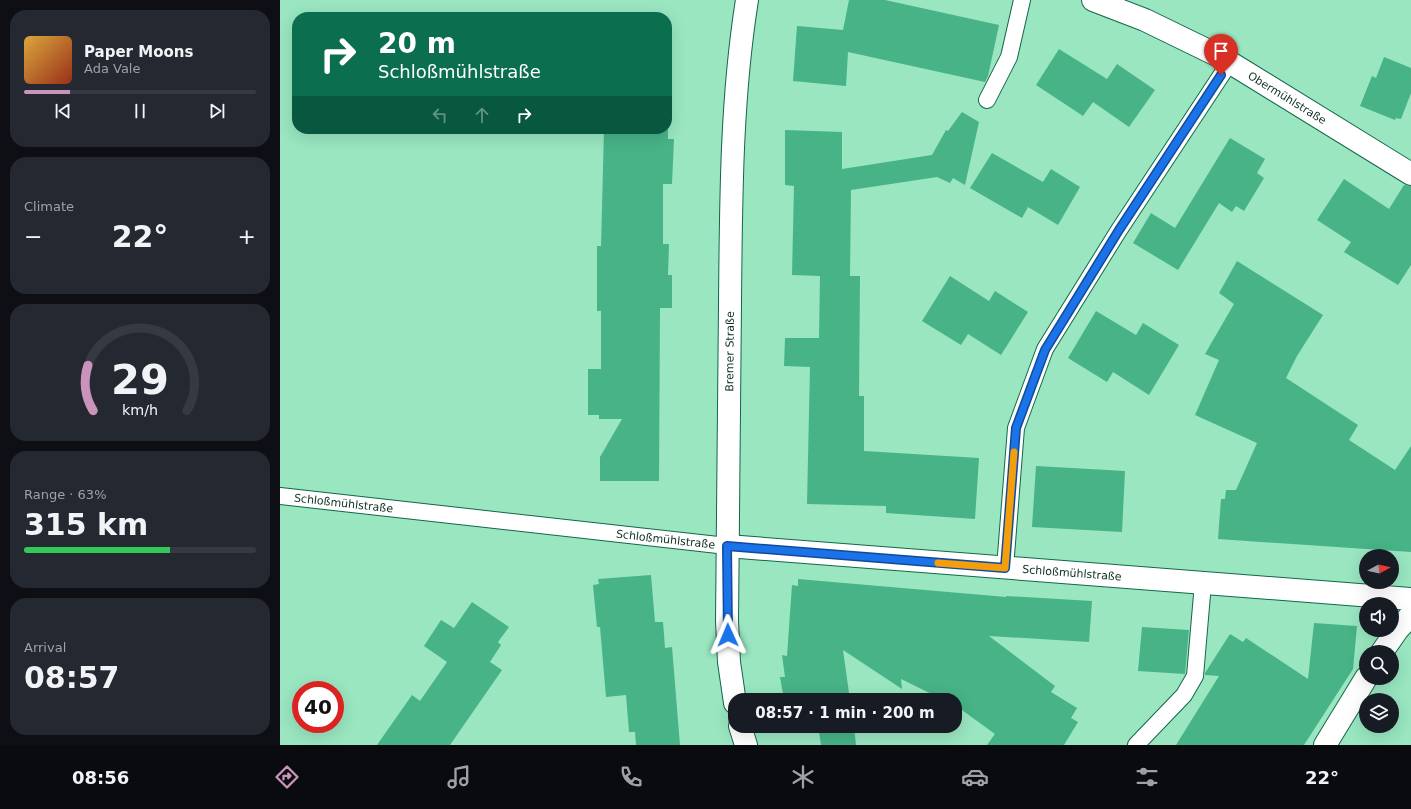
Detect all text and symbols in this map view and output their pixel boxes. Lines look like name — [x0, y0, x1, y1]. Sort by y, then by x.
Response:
text: 20 m — [378, 27, 456, 60]
icon: right — [312, 28, 364, 80]
pin — [1204, 34, 1238, 75]
icon: arrive — [1210, 40, 1232, 62]
text: Paper Moons — [84, 43, 193, 61]
text: Ada Vale — [84, 61, 140, 76]
text: Schloßmühlstraße — [378, 61, 541, 82]
street label: Obermühlstraße — [1246, 69, 1329, 127]
icon: previous — [52, 100, 74, 122]
icon: pause — [129, 100, 151, 122]
icon: next — [206, 100, 228, 122]
icon: left — [429, 104, 451, 126]
icon: ahead — [471, 104, 493, 126]
icon: right — [513, 104, 535, 126]
text: Climate — [24, 199, 74, 214]
text: 22° — [112, 219, 168, 254]
text: − — [24, 224, 42, 249]
text: + — [238, 224, 256, 249]
street label: Bremer Straße — [723, 311, 736, 392]
text: 29 — [111, 354, 169, 403]
text: km/h — [122, 401, 158, 417]
text: Range · 63% — [24, 487, 107, 502]
street label: Schloßmühlstraße — [293, 491, 394, 515]
text: 315 km — [24, 507, 148, 542]
street label: Schloßmühlstraße — [615, 527, 716, 551]
north arrow — [1359, 549, 1399, 589]
map controls — [1359, 549, 1399, 733]
street label: Schloßmühlstraße — [1022, 562, 1122, 583]
button: sound — [1359, 597, 1399, 637]
position arrow — [707, 614, 749, 656]
text: Arrival — [24, 640, 66, 655]
button: search — [1359, 645, 1399, 685]
text: 08:57 — [24, 660, 120, 695]
speed limit sign: 40 — [292, 681, 344, 733]
button: layers — [1359, 693, 1399, 733]
text: 08:57 · 1 min · 200 m — [755, 704, 935, 722]
icon: directions — [273, 763, 301, 791]
icon: music — [445, 763, 473, 791]
icon: phone — [617, 763, 645, 791]
icon: climate — [789, 763, 817, 791]
icon: car — [961, 763, 989, 791]
icon: filters — [1133, 763, 1161, 791]
text: 08:56 — [72, 767, 129, 788]
text: 22° — [1305, 767, 1339, 788]

